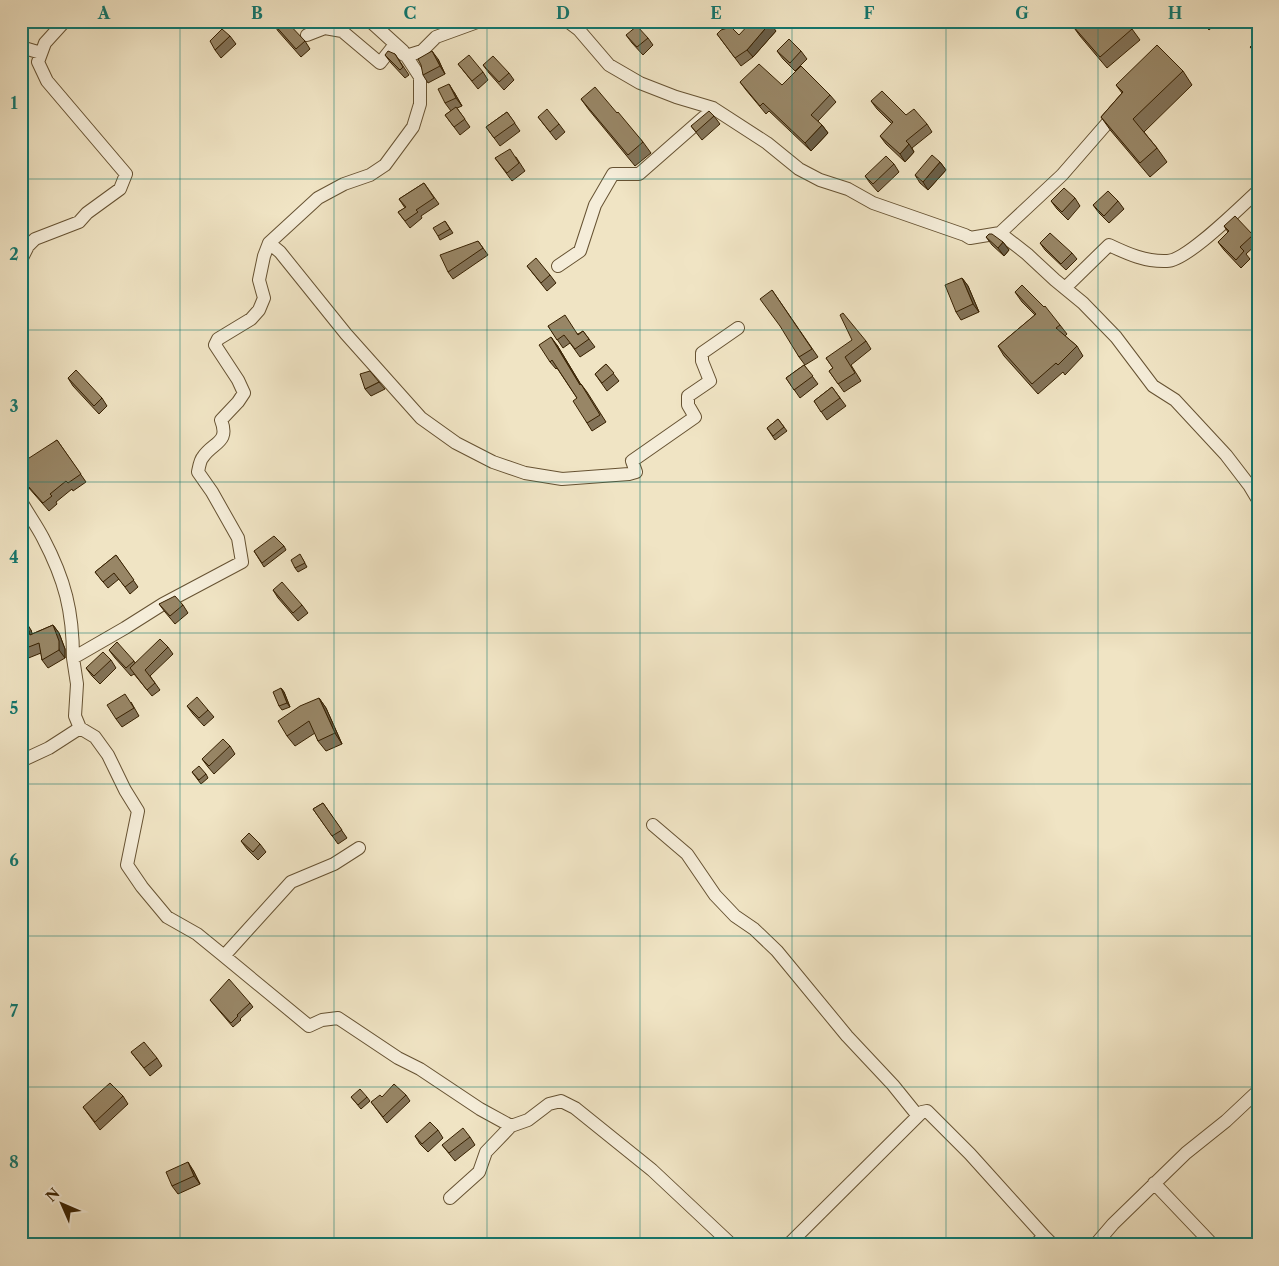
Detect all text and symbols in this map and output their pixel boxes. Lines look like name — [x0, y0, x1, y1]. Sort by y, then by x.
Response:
text: A — [97, 3, 111, 23]
text: B — [251, 3, 263, 23]
text: C — [404, 3, 416, 23]
text: D — [556, 3, 570, 23]
text: E — [710, 3, 722, 23]
text: F — [864, 3, 875, 23]
text: G — [1015, 3, 1029, 23]
text: H — [1168, 3, 1182, 23]
text: 1 — [10, 93, 18, 113]
text: 2 — [9, 244, 19, 264]
text: 3 — [9, 396, 19, 416]
text: 4 — [9, 547, 19, 567]
text: 5 — [10, 698, 19, 718]
text: 6 — [9, 850, 19, 870]
text: 7 — [10, 1001, 19, 1021]
text: 8 — [9, 1152, 19, 1172]
north arrow — [38, 1178, 88, 1228]
text: N — [42, 1184, 63, 1205]

